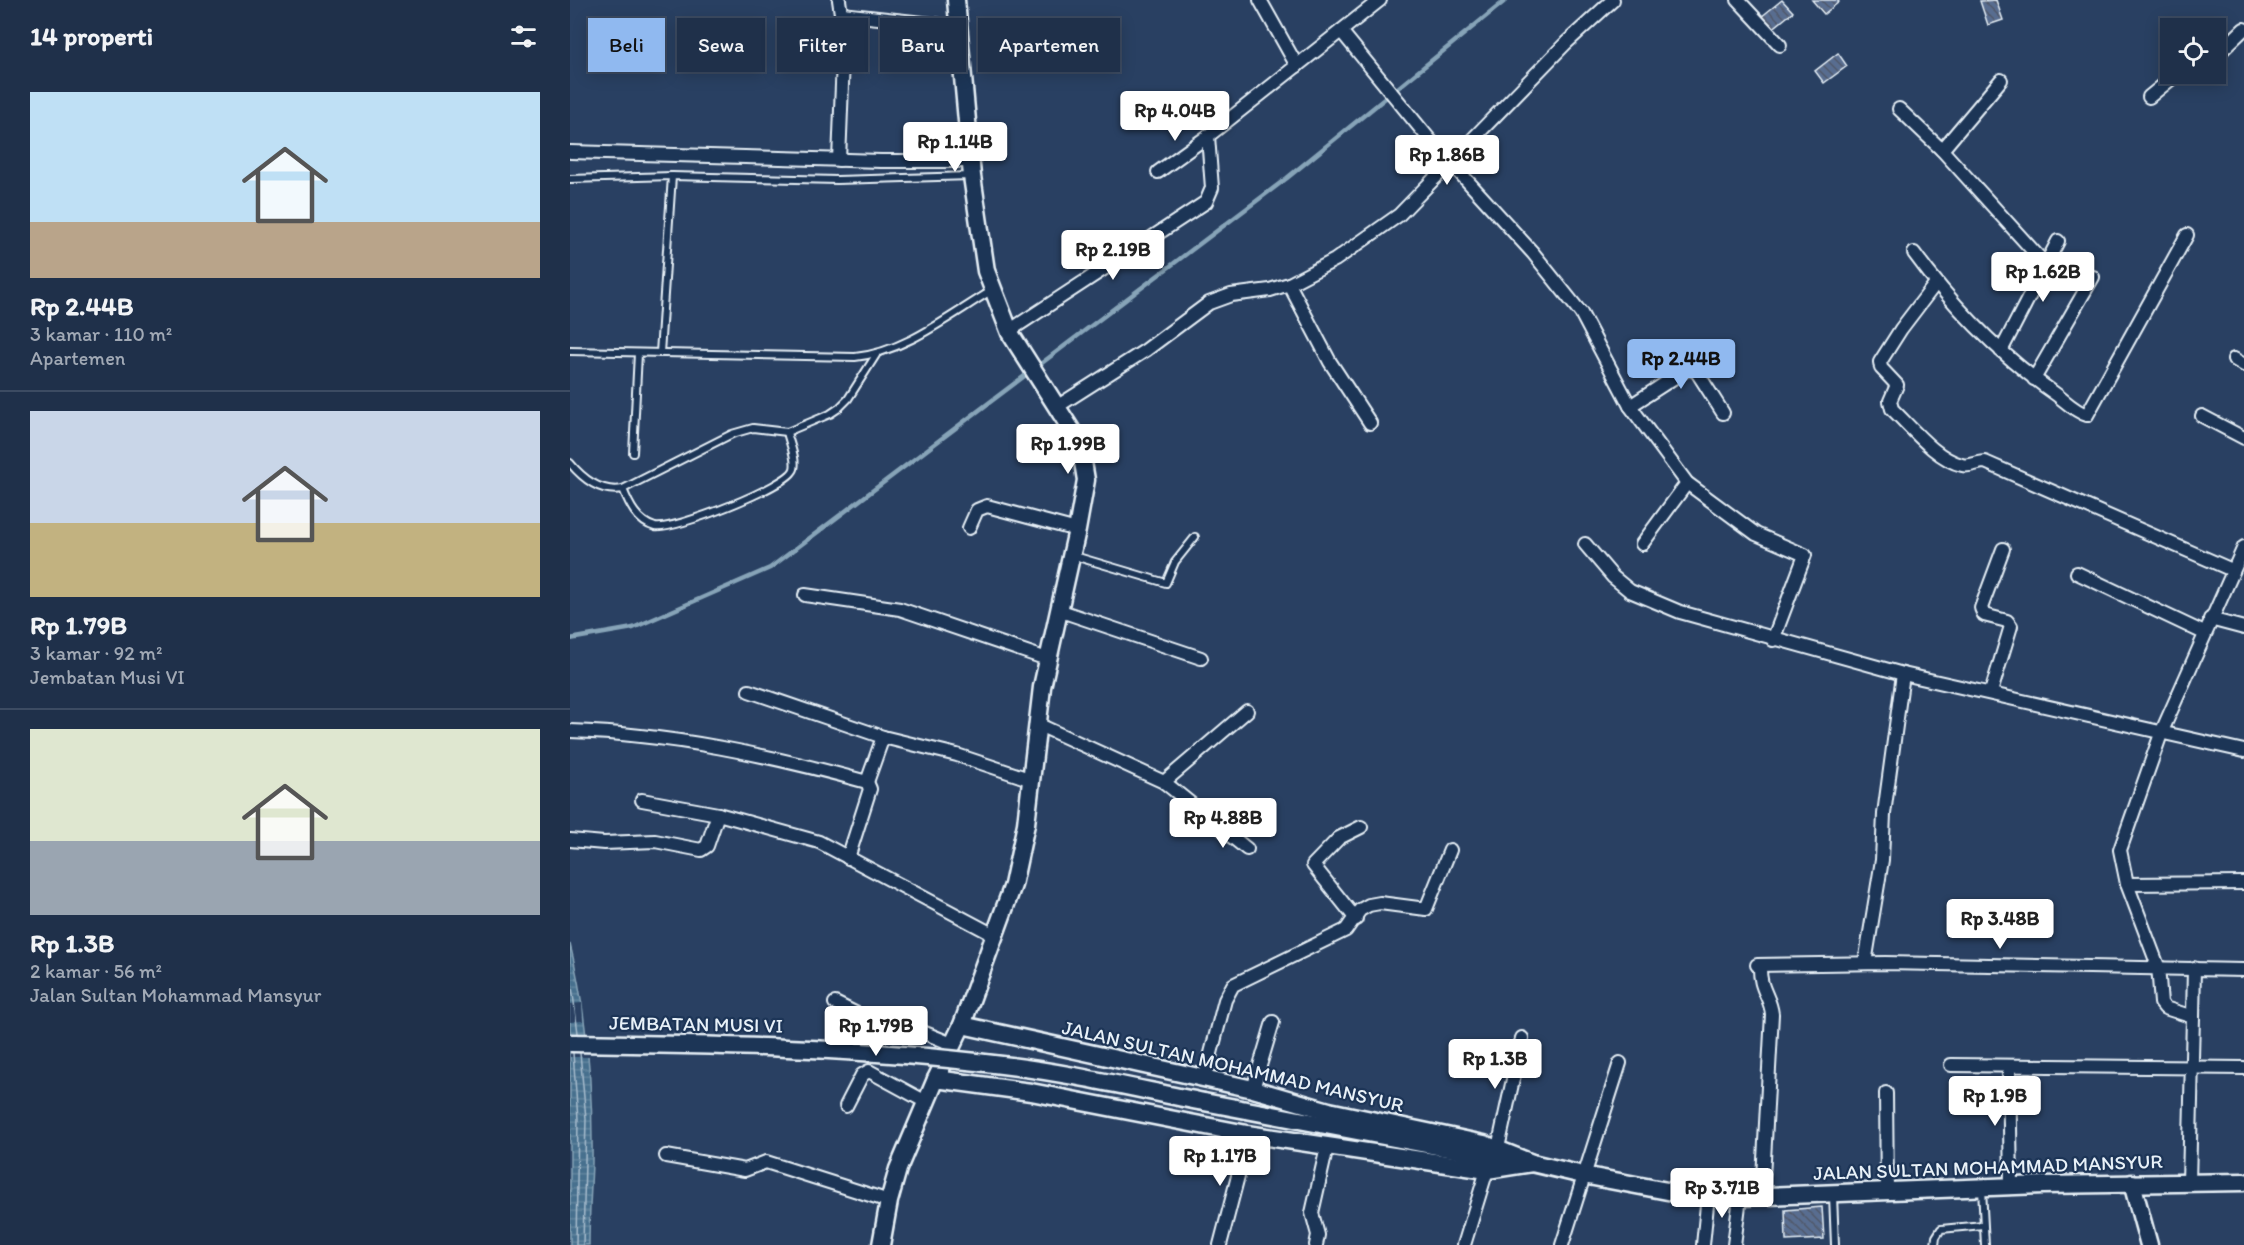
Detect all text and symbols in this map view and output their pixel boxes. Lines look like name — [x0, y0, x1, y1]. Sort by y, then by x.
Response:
chip: Beli — [588, 18, 665, 72]
chip: Sewa — [677, 18, 765, 72]
chip: Filter — [777, 18, 868, 72]
chip: Baru — [880, 18, 966, 72]
chip: Apartemen — [978, 18, 1120, 72]
map controls — [2160, 18, 2226, 84]
button: locate — [2160, 18, 2226, 84]
text: 14 properti — [30, 20, 153, 52]
icon: filters — [507, 20, 540, 53]
pin: Rp 4.04B — [1113, 91, 1237, 142]
text: Rp 4.04B — [1134, 98, 1216, 122]
pin: Rp 1.14B — [893, 122, 1017, 173]
text: Rp 1.14B — [917, 129, 993, 153]
icon: home — [231, 131, 339, 239]
pin: Rp 1.86B — [1385, 135, 1509, 186]
text: Rp 1.86B — [1409, 142, 1485, 166]
pin: Rp 2.19B — [1051, 230, 1175, 281]
text: Rp 2.19B — [1075, 237, 1151, 261]
pin: Rp 1.62B — [1981, 252, 2105, 303]
text: Rp 1.62B — [2005, 259, 2081, 283]
text: Rp 2.44B — [30, 290, 133, 322]
text: 3 kamar · 110 m² — [30, 322, 172, 346]
pin: Rp 2.44B — [1619, 339, 1743, 390]
text: Apartemen — [30, 346, 125, 370]
text: Rp 2.44B — [1641, 346, 1721, 370]
pin: Rp 1.99B — [1006, 424, 1130, 475]
text: Rp 1.99B — [1030, 431, 1106, 455]
icon: home — [231, 450, 339, 558]
text: Rp 1.79B — [30, 609, 127, 641]
text: 3 kamar · 92 m² — [30, 641, 162, 665]
text: Jembatan Musi VI — [30, 665, 185, 689]
icon: home — [231, 768, 339, 876]
pin: Rp 4.88B — [1161, 798, 1285, 849]
text: Rp 4.88B — [1184, 805, 1262, 829]
pin: Rp 3.48B — [1938, 899, 2062, 950]
text: Rp 3.48B — [1961, 906, 2039, 930]
text: Rp 1.3B — [30, 927, 114, 959]
text: 2 kamar · 56 m² — [30, 959, 162, 983]
text: Jalan Sultan Mohammad Mansyur — [30, 983, 321, 1007]
pin: Rp 1.79B — [814, 1006, 938, 1057]
street label: JEMBATAN MUSI VI — [609, 1010, 783, 1038]
text: Rp 1.79B — [839, 1013, 913, 1037]
street label: JALAN SULTAN MOHAMMAD MANSYUR — [1060, 1015, 1407, 1117]
pin: Rp 1.3B — [1440, 1039, 1550, 1090]
text: Rp 1.3B — [1463, 1046, 1527, 1070]
pin: Rp 1.9B — [1940, 1076, 2050, 1127]
text: Rp 1.9B — [1963, 1083, 2027, 1107]
pin: Rp 1.17B — [1158, 1136, 1282, 1187]
text: Rp 1.17B — [1183, 1143, 1257, 1167]
street label: JALAN SULTAN MOHAMMAD MANSYUR — [1813, 1149, 2164, 1185]
pin: Rp 3.71B — [1660, 1168, 1784, 1219]
text: Rp 3.71B — [1684, 1175, 1760, 1199]

